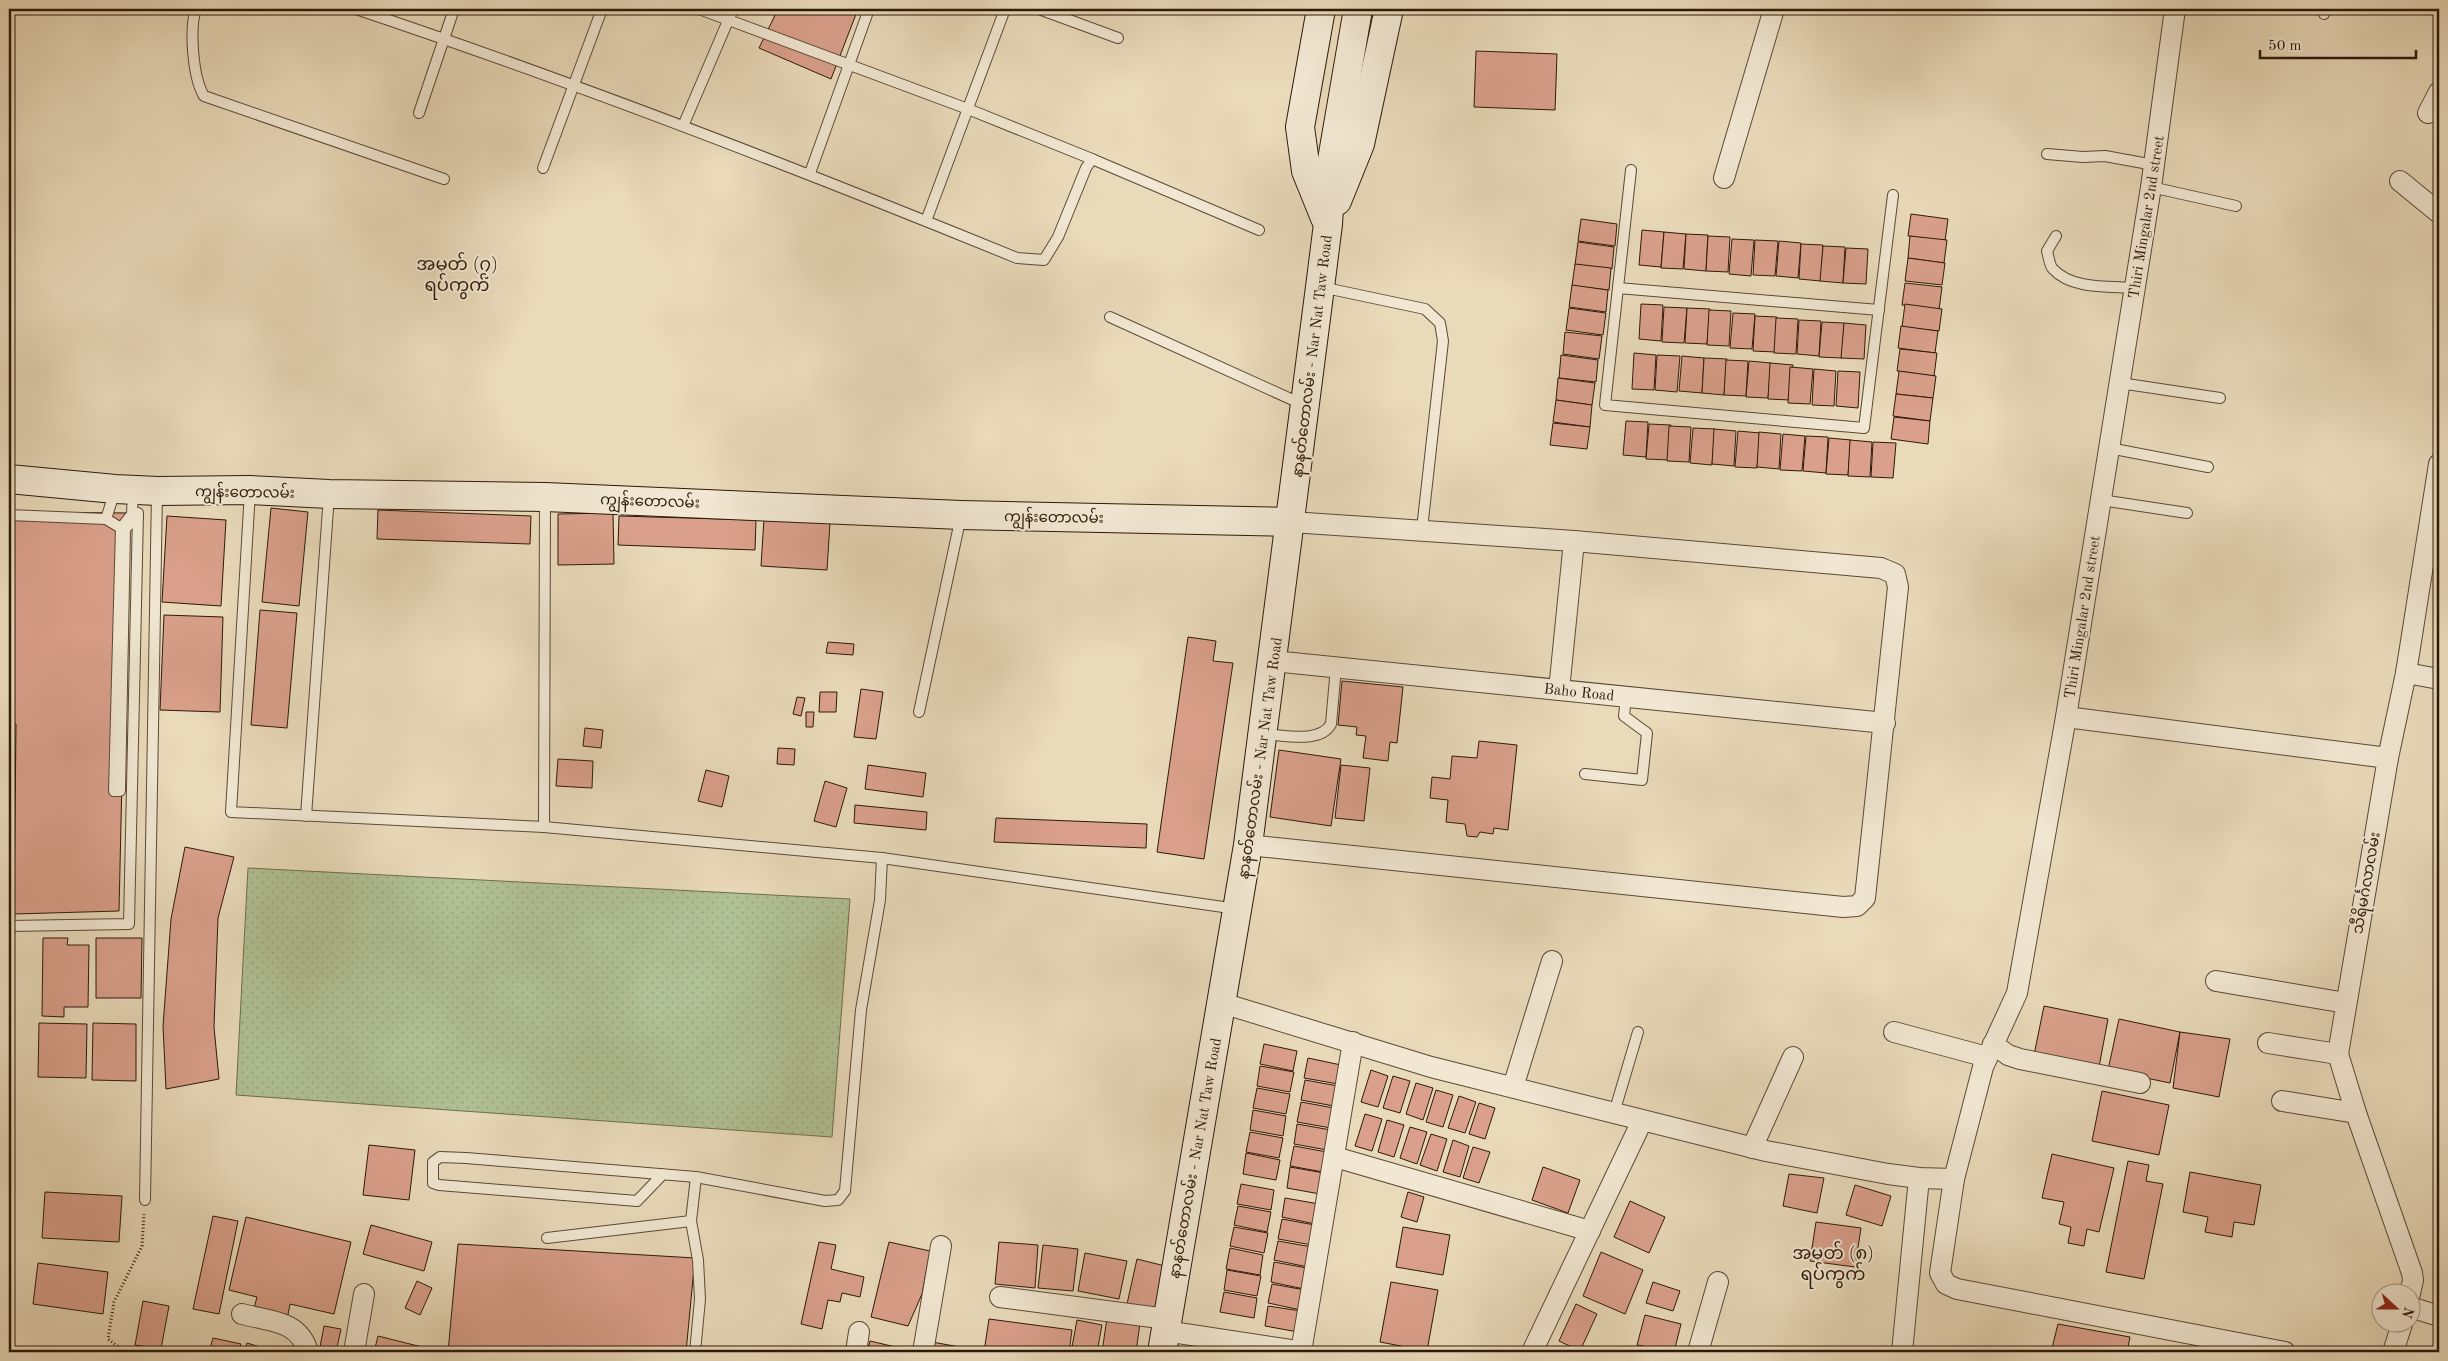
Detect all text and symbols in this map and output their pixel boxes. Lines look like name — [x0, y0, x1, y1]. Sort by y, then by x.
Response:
scale bar — [2260, 28, 2417, 60]
text: 50 m — [2268, 39, 2302, 54]
street label: Thiri Mingalar 2nd street — [2127, 134, 2168, 300]
street label: နာနတ်တောလမ်း - Nar Nat Taw Road — [1287, 234, 1339, 478]
district label: အမှတ် (၇) ရပ်ကွက် — [416, 251, 498, 300]
street label: ကျွန်းတောလမ်း — [195, 481, 295, 506]
street label: ကျွန်းတောလမ်း — [600, 489, 700, 516]
street label: ကျွန်းတောလမ်း — [1004, 506, 1104, 531]
street label: Thiri Mingalar 2nd street — [2063, 534, 2104, 700]
street label: နာနတ်တောလမ်း - Nar Nat Taw Road — [1233, 636, 1289, 880]
street label: Baho Road — [1543, 682, 1615, 705]
street label: သီရိမင်္ဂလာလမ်း — [2347, 830, 2387, 936]
street label: နာနတ်တောလမ်း - Nar Nat Taw Road — [1164, 1036, 1228, 1280]
district label: အမှတ် (၈) ရပ်ကွက် — [1792, 1240, 1874, 1289]
north arrow — [2370, 1284, 2420, 1334]
text: N — [2399, 1305, 2416, 1320]

